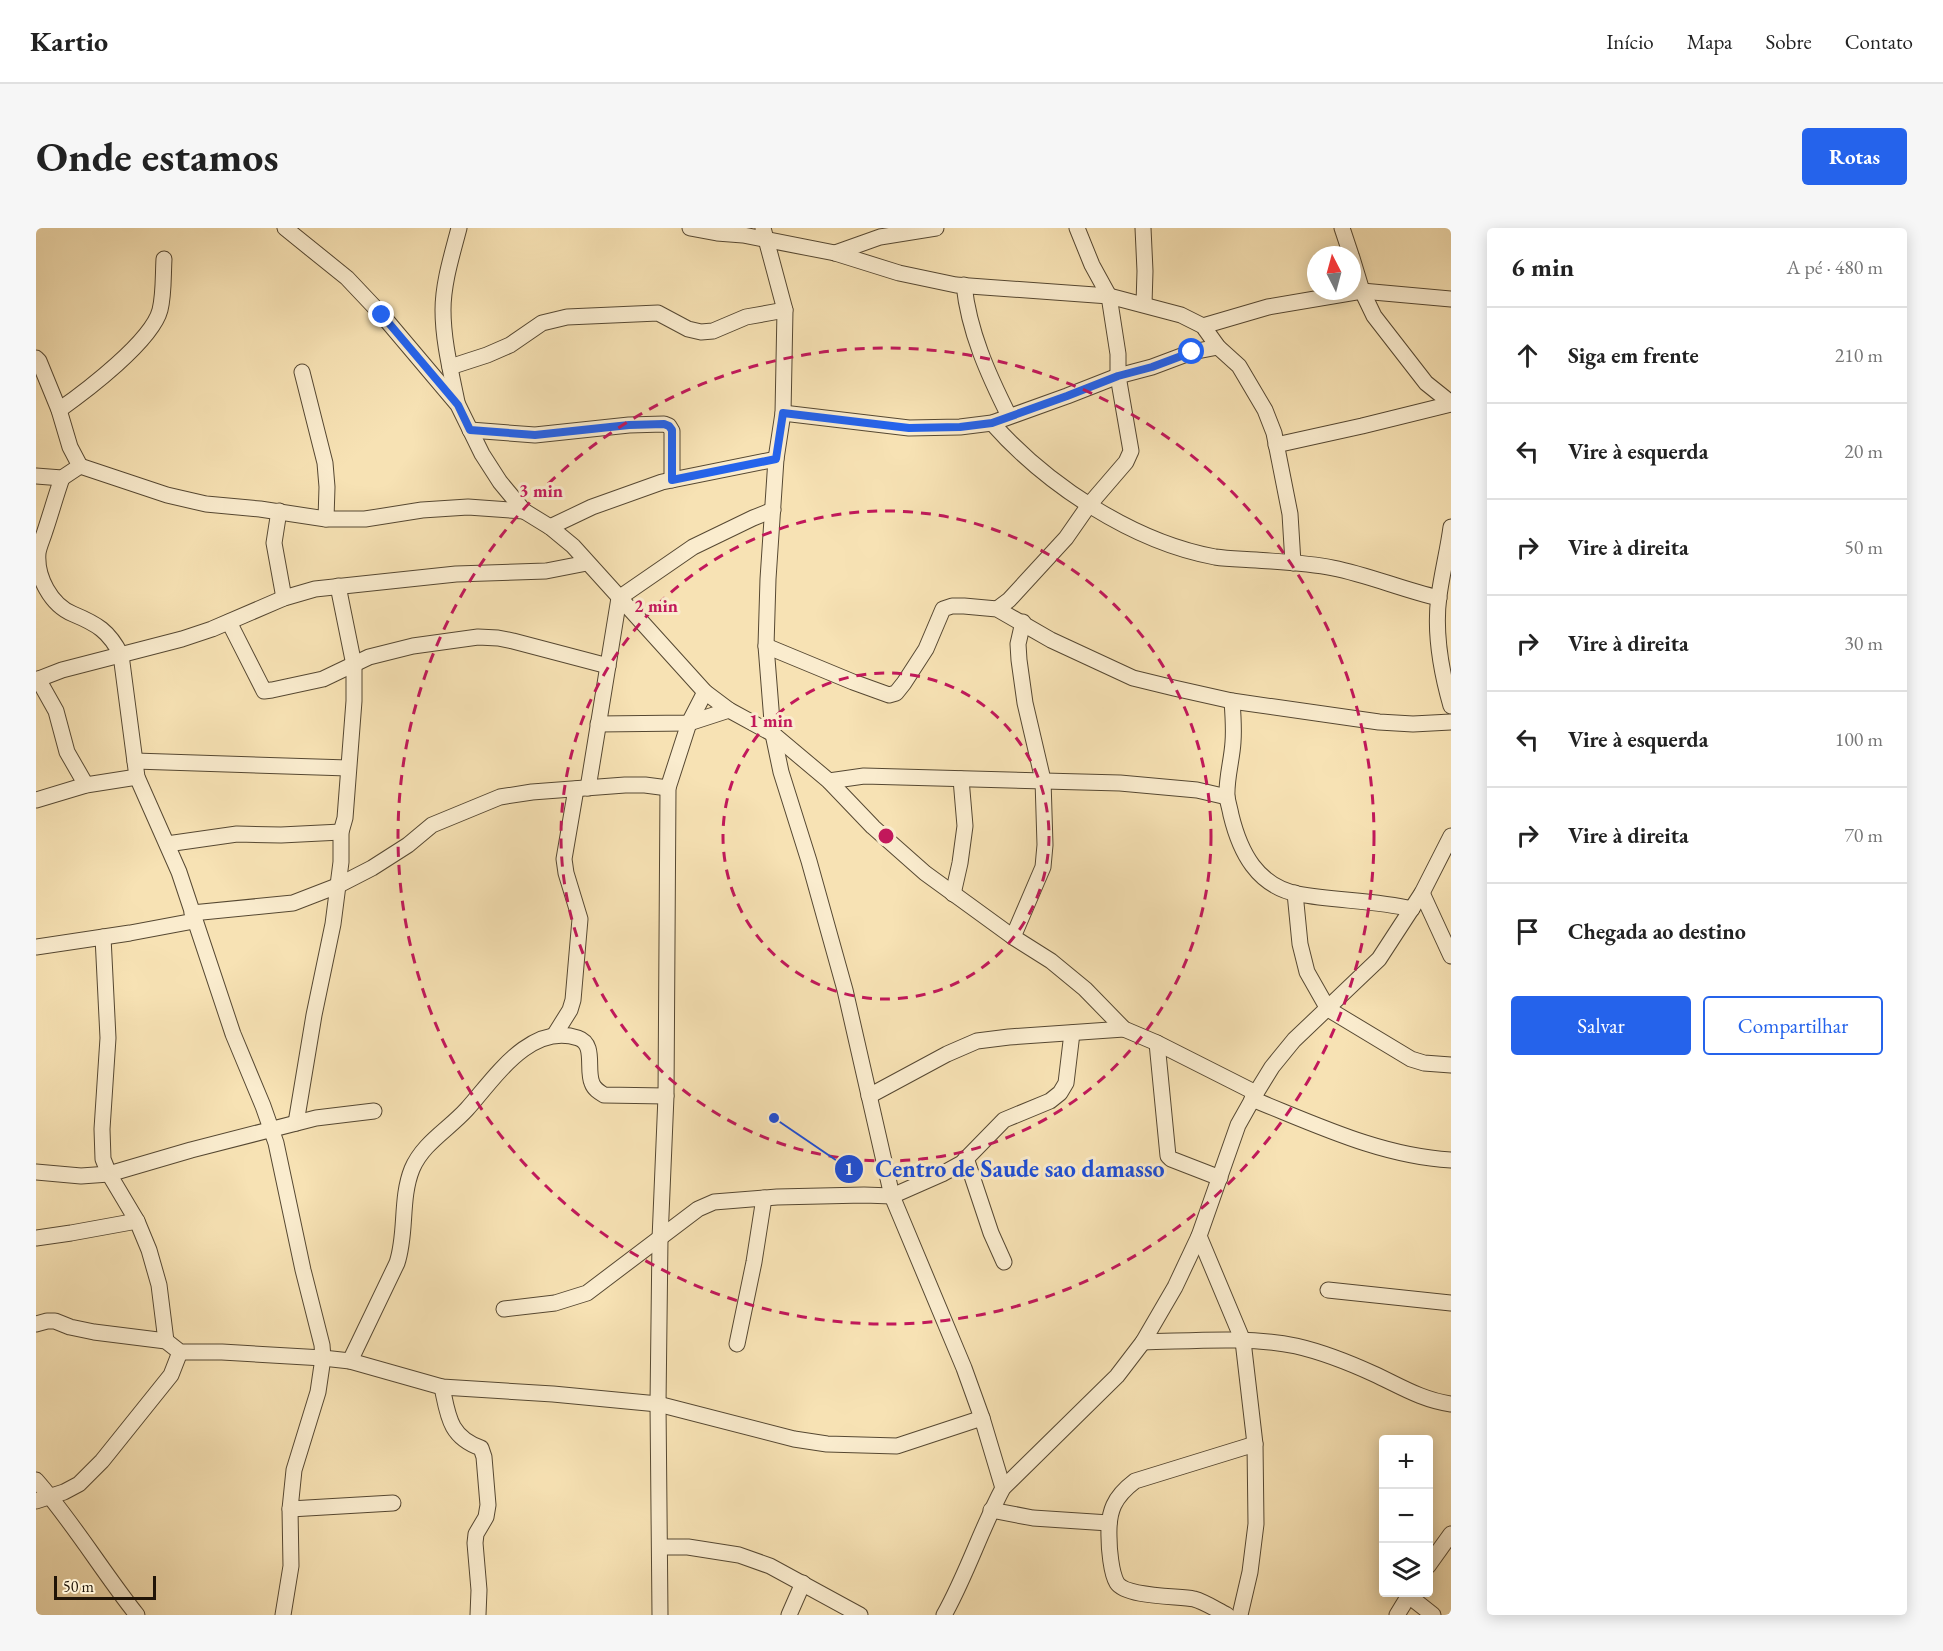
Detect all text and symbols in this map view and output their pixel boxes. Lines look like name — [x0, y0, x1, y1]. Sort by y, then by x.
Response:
text: Kartio — [30, 23, 108, 59]
text: Início — [1606, 28, 1654, 55]
text: Mapa — [1687, 28, 1732, 55]
text: Sobre — [1765, 28, 1812, 55]
text: Contato — [1845, 28, 1913, 55]
button: Rotas — [1802, 128, 1907, 185]
text: Onde estamos — [36, 129, 279, 184]
north arrow — [1307, 246, 1361, 300]
text: 6 min — [1511, 250, 1574, 284]
text: A pé · 480 m — [1787, 254, 1883, 280]
route end — [368, 301, 394, 327]
route start — [1178, 338, 1204, 364]
icon: ahead — [1511, 339, 1544, 372]
text: Siga em frente — [1568, 341, 1699, 370]
text: 210 m — [1835, 342, 1883, 368]
icon: left — [1511, 435, 1544, 468]
text: Vire à esquerda — [1568, 437, 1708, 466]
text: 20 m — [1844, 438, 1883, 464]
text: 3 min — [519, 479, 563, 502]
icon: right — [1511, 531, 1544, 564]
text: Vire à direita — [1568, 533, 1689, 562]
text: 50 m — [1844, 534, 1883, 560]
text: 2 min — [634, 594, 678, 617]
icon: right — [1511, 627, 1544, 660]
text: Vire à direita — [1568, 629, 1689, 658]
text: 30 m — [1844, 630, 1883, 656]
text: 1 min — [749, 709, 793, 732]
icon: left — [1511, 723, 1544, 756]
text: Vire à esquerda — [1568, 725, 1708, 754]
text: 100 m — [1835, 726, 1883, 752]
icon: right — [1511, 819, 1544, 852]
text: Vire à direita — [1568, 821, 1689, 850]
text: 70 m — [1844, 822, 1883, 848]
centre of rings — [876, 826, 896, 846]
icon: arrive — [1511, 915, 1544, 948]
text: Chegada ao destino — [1568, 917, 1746, 946]
button: Salvar — [1511, 996, 1691, 1055]
button: Compartilhar — [1703, 996, 1883, 1055]
callout: Centro de Saude sao damasso — [834, 1148, 1177, 1190]
text: Centro de Saude sao damasso — [875, 1153, 1165, 1184]
text: 1 — [844, 1157, 854, 1180]
map controls — [1379, 1435, 1433, 1597]
button: + — [1379, 1435, 1433, 1489]
button: − — [1379, 1489, 1433, 1543]
button: layers — [1379, 1543, 1433, 1597]
scale bar — [54, 1573, 156, 1600]
text: 50 m — [63, 1576, 94, 1597]

